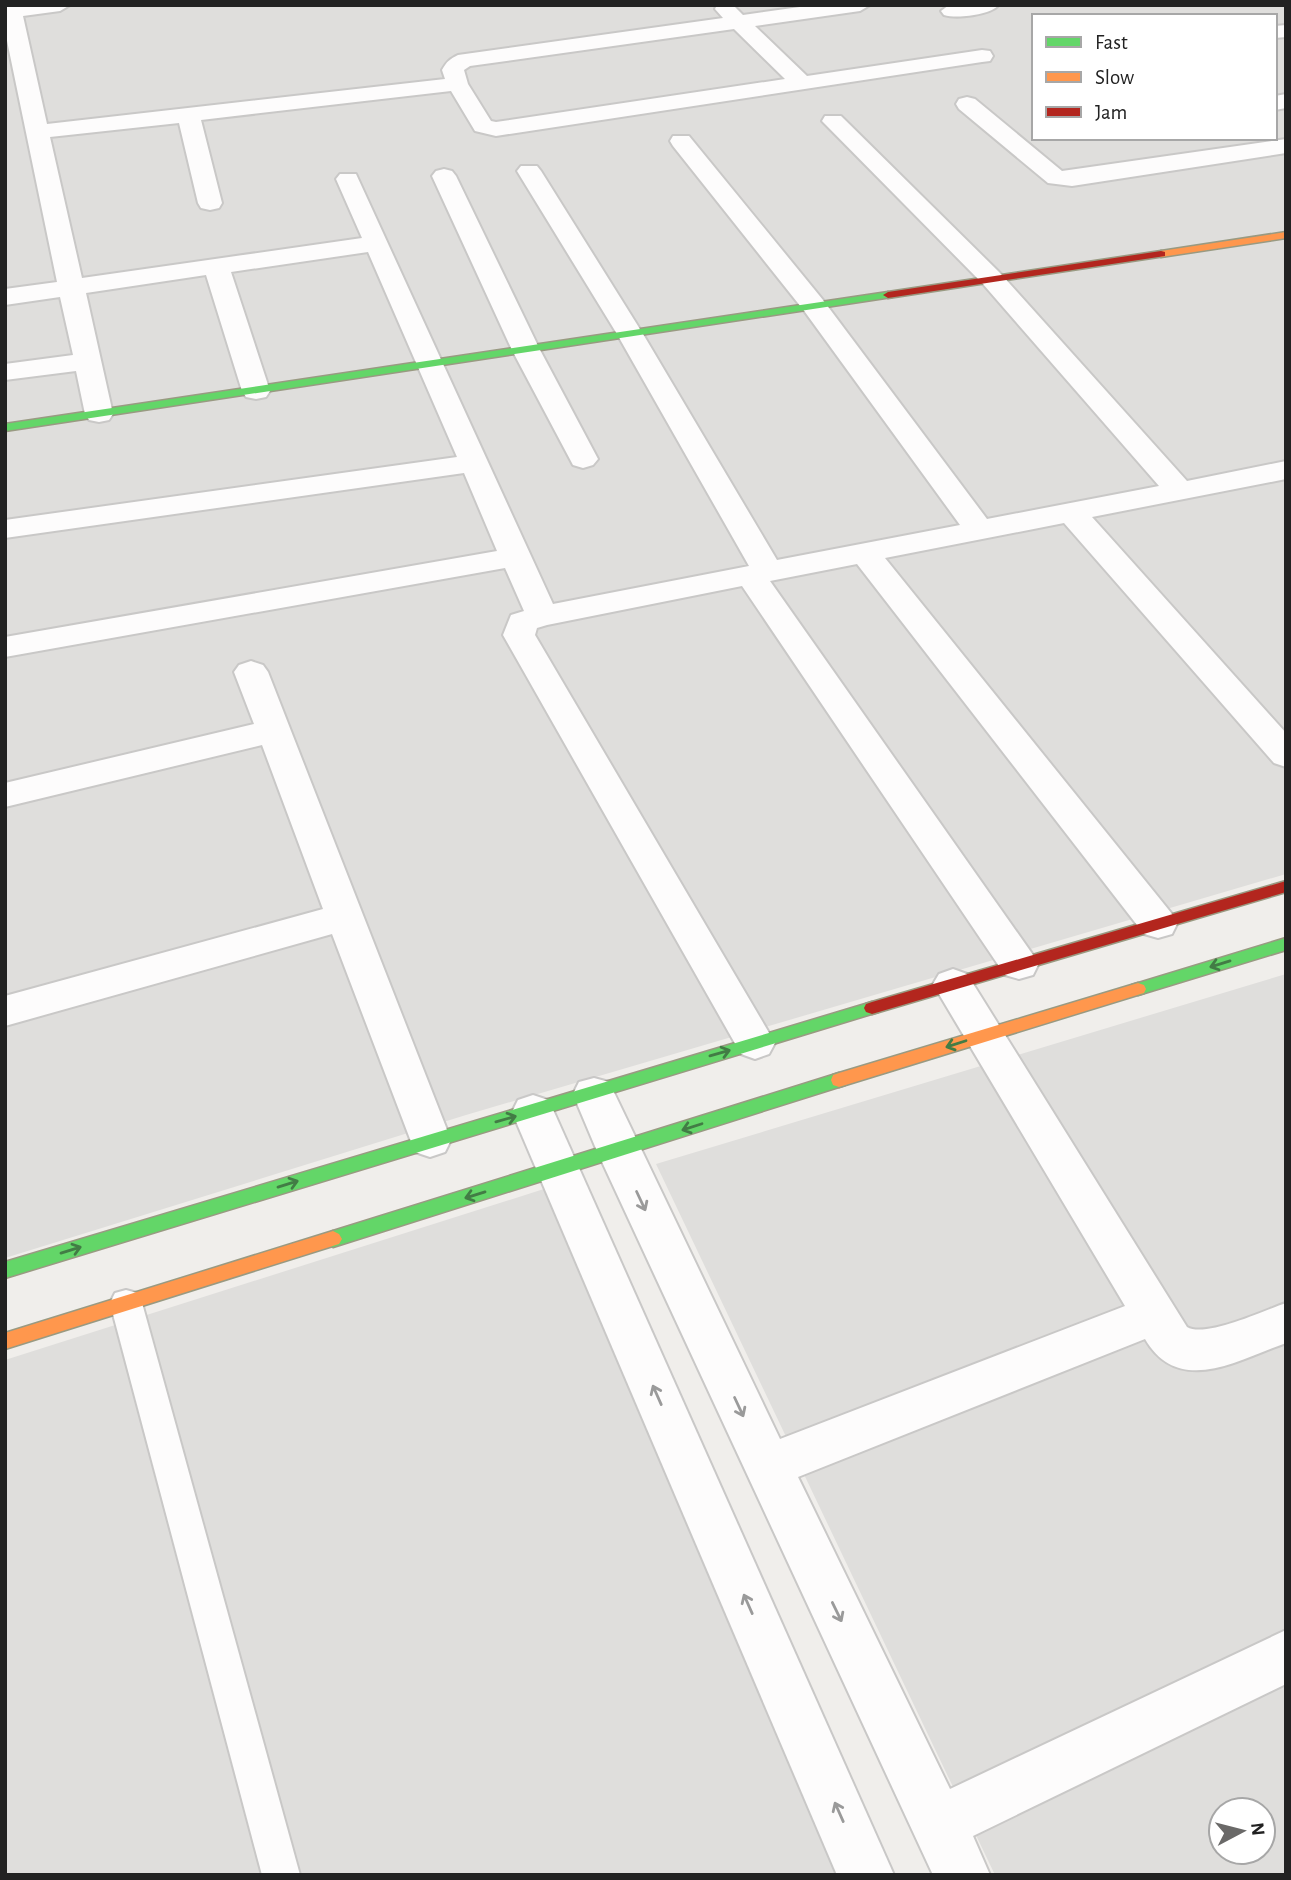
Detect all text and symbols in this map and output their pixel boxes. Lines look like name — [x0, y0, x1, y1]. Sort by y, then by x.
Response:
legend — [1032, 14, 1277, 140]
text: Fast — [1095, 32, 1128, 53]
text: Slow — [1095, 67, 1134, 88]
text: Jam — [1095, 102, 1127, 123]
one-way arrow — [1210, 958, 1232, 971]
one-way arrow — [945, 1039, 967, 1051]
one-way arrow — [709, 1046, 731, 1059]
one-way arrow — [495, 1112, 517, 1125]
one-way arrow — [681, 1122, 703, 1135]
one-way arrow — [277, 1176, 299, 1189]
one-way arrow — [464, 1190, 486, 1203]
one-way arrow — [635, 1190, 648, 1211]
one-way arrow — [59, 1243, 81, 1256]
one-way arrow — [650, 1385, 663, 1406]
one-way arrow — [732, 1396, 746, 1417]
one-way arrow — [741, 1593, 754, 1615]
one-way arrow — [830, 1601, 844, 1622]
north arrow — [1207, 1796, 1277, 1866]
one-way arrow — [832, 1802, 845, 1823]
text: N — [1247, 1821, 1268, 1837]

